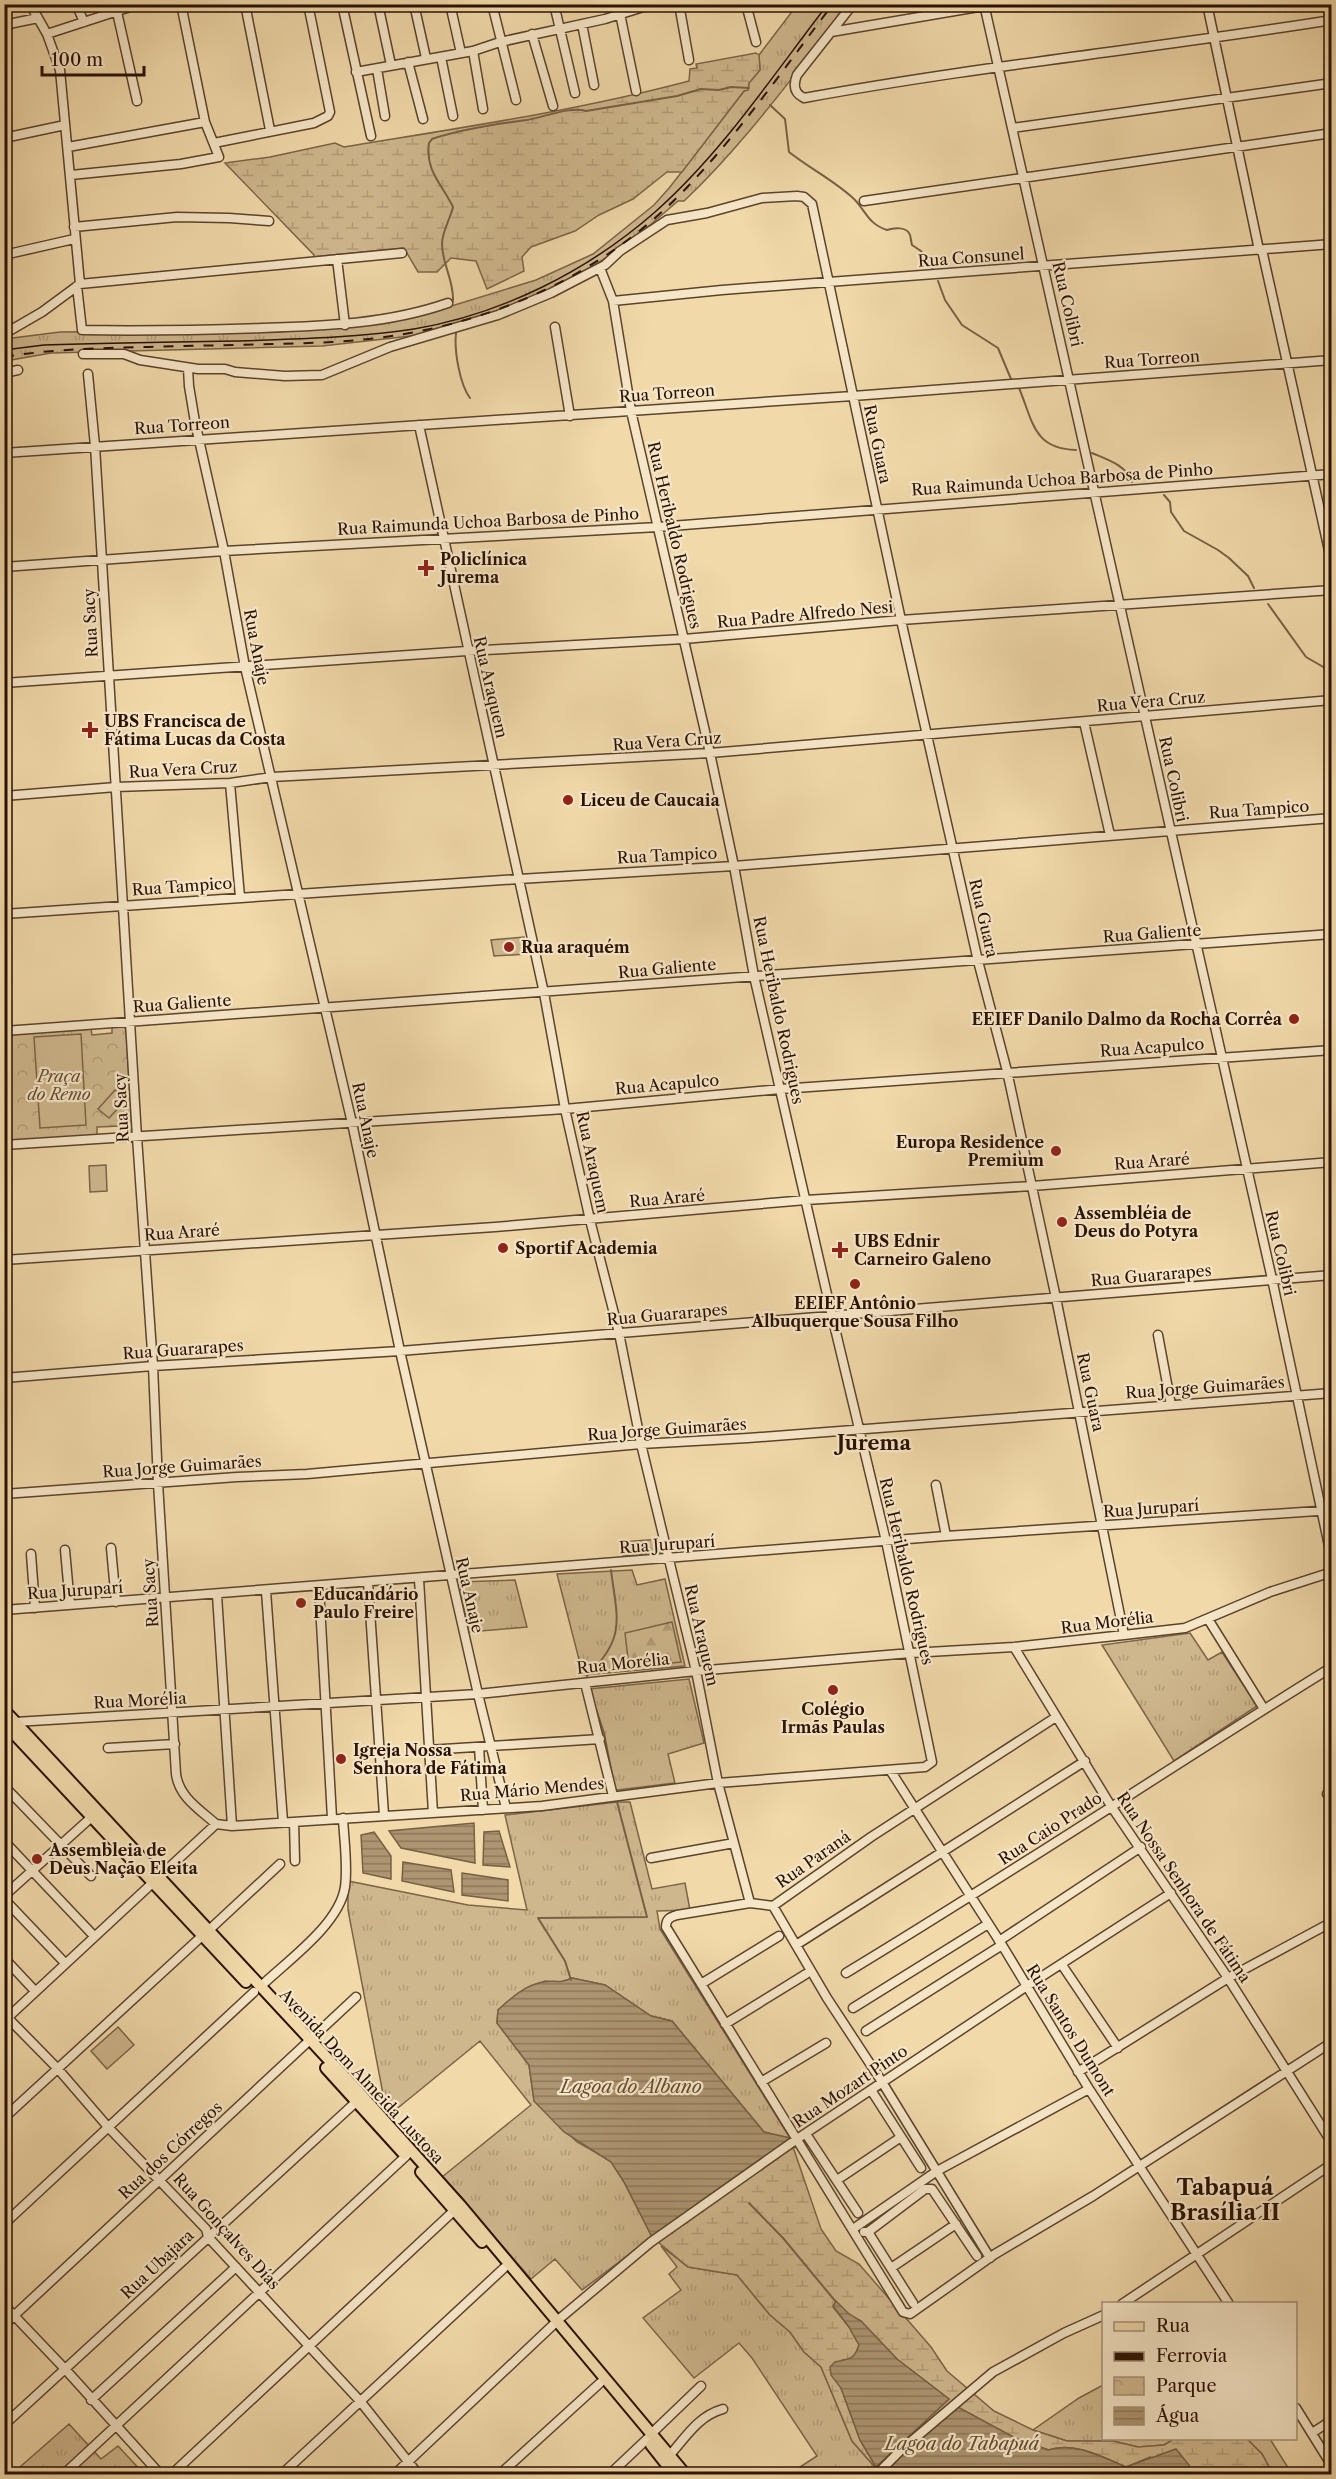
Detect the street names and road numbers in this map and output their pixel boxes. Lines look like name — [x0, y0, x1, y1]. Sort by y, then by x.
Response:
street label: Rua Consunel — [917, 243, 1025, 271]
street label: Rua Colibri — [1048, 259, 1088, 349]
street label: Rua Torreon — [1103, 346, 1201, 372]
street label: Rua Torreon — [618, 380, 716, 406]
street label: Rua Guara — [860, 403, 896, 486]
street label: Rua Torreon — [133, 412, 231, 438]
street label: Rua Heribaldo Rodrigues — [644, 439, 706, 631]
street label: Rua Raimunda Uchoa Barbosa de Pinho — [911, 458, 1214, 500]
street label: Rua Raimunda Uchoa Barbosa de Pinho — [337, 503, 640, 539]
street label: Rua Sacy — [78, 587, 102, 658]
street label: Rua Padre Alfredo Nesi — [716, 596, 894, 632]
street label: Rua Anaje — [240, 607, 274, 687]
street label: Rua Araquem — [470, 634, 512, 740]
street label: Rua Vera Cruz — [1096, 686, 1206, 716]
street label: Rua Vera Cruz — [612, 727, 722, 755]
street label: Rua Colibri — [1155, 734, 1193, 824]
street label: Rua Vera Cruz — [128, 756, 238, 782]
street label: Rua Tampico — [1208, 796, 1310, 822]
street label: Rua Tampico — [616, 842, 718, 868]
street label: Rua Tampico — [131, 873, 233, 899]
street label: Rua Guara — [965, 877, 1003, 960]
street label: Rua Heribaldo Rodrigues — [749, 914, 809, 1106]
street label: Rua Galiente — [1102, 920, 1202, 946]
street label: Rua Galiente — [617, 954, 717, 982]
street label: Rua Galiente — [132, 990, 232, 1016]
street label: Rua Acapulco — [1099, 1033, 1205, 1061]
street label: Rua Acapulco — [614, 1069, 720, 1099]
street label: Rua Sacy — [109, 1072, 133, 1143]
street label: Rua Anaje — [348, 1080, 384, 1160]
street label: Rua Araquem — [572, 1109, 614, 1215]
street label: Rua Araré — [1113, 1148, 1191, 1174]
street label: Rua Araré — [628, 1185, 706, 1211]
street label: Rua Colibri — [1261, 1208, 1301, 1298]
street label: Rua Araré — [143, 1219, 221, 1245]
street label: Rua Guararapes — [1090, 1260, 1212, 1290]
street label: Rua Guararapes — [606, 1299, 728, 1329]
street label: Rua Guararapes — [122, 1335, 244, 1363]
street label: Rua Guara — [1073, 1351, 1109, 1434]
street label: Rua Jorge Guimarães — [1125, 1371, 1285, 1403]
street label: Rua Jorge Guimarães — [587, 1413, 747, 1445]
street label: Rua Jorge Guimarães — [102, 1450, 262, 1482]
street label: Rua Heribaldo Rodrigues — [876, 1475, 938, 1667]
street label: Rua Juruparí — [1102, 1495, 1200, 1521]
street label: Rua Juruparí — [618, 1531, 716, 1557]
street label: Rua Anaje — [452, 1555, 488, 1635]
street label: Rua Sacy — [138, 1557, 162, 1628]
street label: Rua Juruparí — [26, 1577, 124, 1603]
street label: Rua Araquem — [681, 1582, 723, 1688]
street label: Rua Morélia — [1060, 1606, 1155, 1638]
street label: Rua Morélia — [576, 1648, 671, 1678]
street label: Rua Morélia — [93, 1688, 188, 1712]
street label: Rua Mário Mendes — [459, 1773, 605, 1805]
street label: Rua Caio Prado — [995, 1787, 1106, 1869]
street label: Rua Nossa Senhora de Fátima — [1113, 1788, 1256, 1987]
street label: Rua Paraná — [772, 1826, 855, 1892]
street label: Rua Santos Dumont — [1022, 1960, 1120, 2100]
street label: Avenida Dom Almeida Lustosa — [275, 1984, 449, 2168]
street label: Rua Mozart Pinto — [789, 2040, 911, 2132]
street label: Rua dos Córregos — [114, 2097, 226, 2203]
street label: Rua Gonçalves Días — [169, 2169, 285, 2293]
street label: Rua Ubajara — [116, 2225, 198, 2303]

